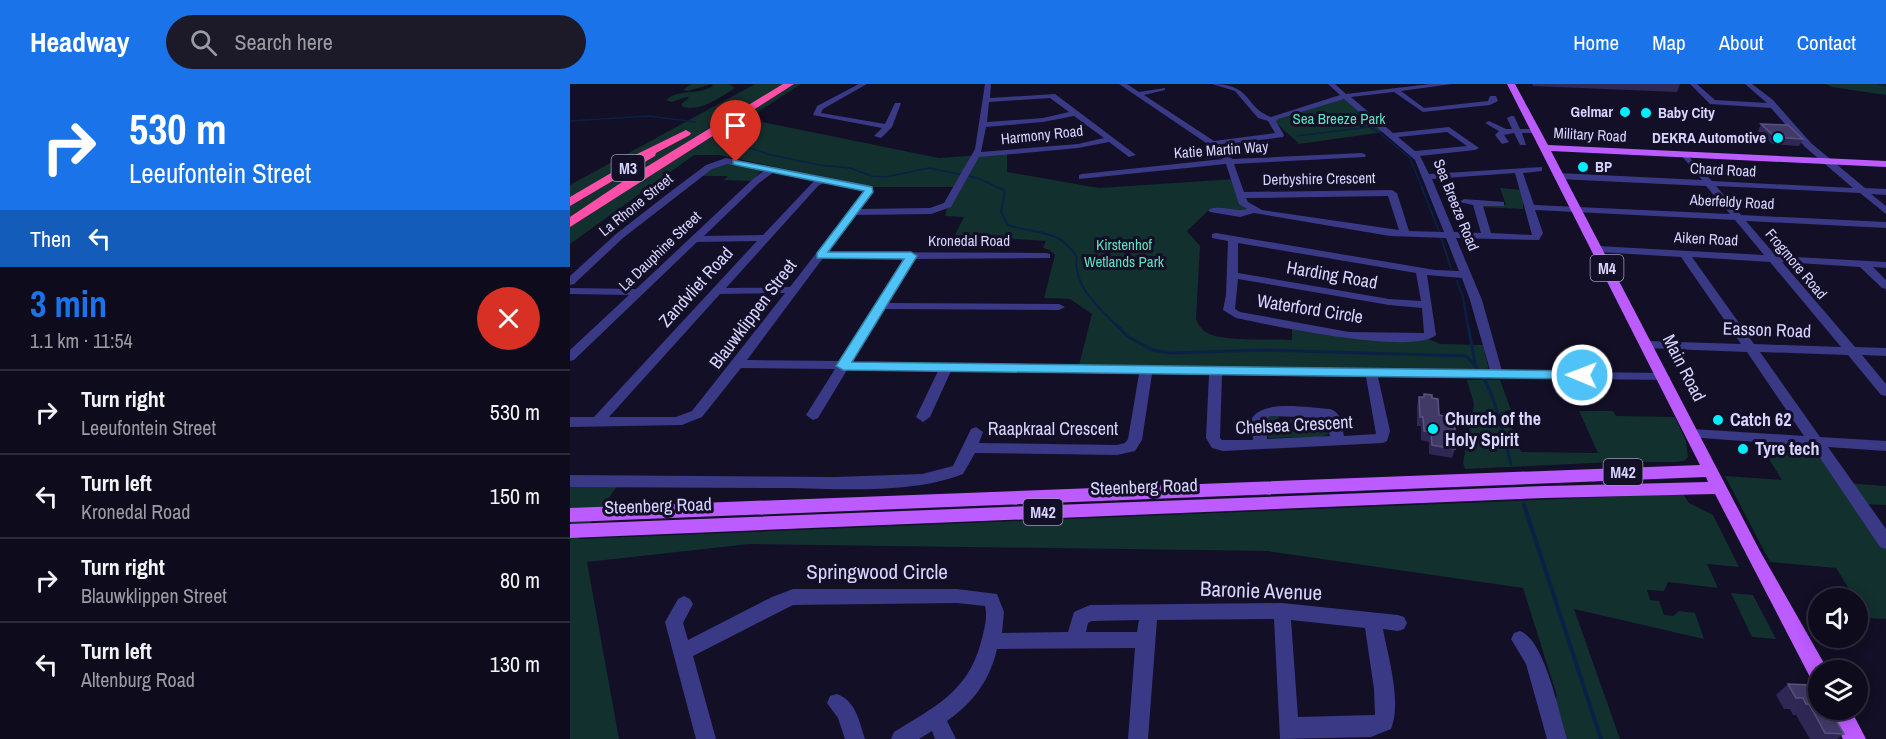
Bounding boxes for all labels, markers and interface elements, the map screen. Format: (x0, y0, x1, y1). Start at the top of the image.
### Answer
search box (166, 15, 586, 69)
text: Headway (30, 23, 130, 61)
icon: search (187, 26, 220, 59)
text: Search here (235, 27, 333, 57)
text: Home (1573, 28, 1619, 57)
text: Map (1652, 28, 1686, 57)
text: About (1719, 28, 1764, 57)
text: Contact (1797, 28, 1856, 57)
pin (710, 100, 761, 162)
text: 530 m (129, 101, 227, 157)
place label: Gelmar (1571, 101, 1613, 122)
place label: Baby City (1658, 102, 1715, 123)
marker: Gelmar (1618, 105, 1632, 119)
marker: Baby City (1639, 106, 1653, 120)
icon: right (30, 108, 108, 186)
park label: Sea Breeze Park (1293, 108, 1386, 129)
icon: arrive (719, 109, 752, 142)
street label: Harmony Road (1000, 120, 1084, 149)
street label: Military Road (1553, 122, 1627, 147)
place label: DEKRA Automotive (1652, 127, 1766, 148)
marker: DEKRA Automotive (1771, 131, 1785, 145)
street label: Katie Martin Way (1173, 136, 1270, 163)
text: Leeufontein Street (129, 155, 311, 191)
road number: M3 (612, 155, 644, 181)
street label: Sea Breeze Road (1429, 156, 1484, 254)
place label: BP (1595, 156, 1612, 177)
street label: Chard Road (1689, 157, 1757, 182)
marker: BP (1576, 160, 1590, 174)
street label: Derbyshire Crescent (1262, 167, 1376, 190)
street label: La Rhone Street (594, 168, 678, 241)
street label: Aberfeldy Road (1688, 189, 1775, 214)
street label: La Dauphine Street (614, 206, 706, 295)
icon: left (83, 222, 116, 255)
text: Then (30, 224, 71, 254)
street label: Frogmore Road (1761, 224, 1832, 303)
street label: Aiken Road (1672, 226, 1739, 251)
street label: Kronedal Road (928, 230, 1010, 251)
park label: Kirstenhof Wetlands Park (1084, 234, 1165, 272)
street label: Zandvliet Road (653, 241, 738, 332)
street label: Blauwklippen Street (703, 254, 802, 374)
street label: Harding Road (1285, 254, 1380, 295)
road number: M4 (1590, 255, 1624, 281)
text: 3 min (30, 280, 107, 328)
button: close (477, 287, 540, 350)
street label: Waterford Circle (1255, 288, 1365, 329)
street label: Easson Road (1722, 315, 1812, 344)
text: 1.1 km · 11:54 (30, 327, 133, 354)
street label: Main Road (1657, 330, 1712, 406)
position arrow (1550, 343, 1614, 407)
text: Turn right (81, 384, 165, 414)
icon: right (30, 396, 63, 429)
text: 530 m (490, 397, 540, 427)
place label: Church of the Holy Spirit (1445, 406, 1541, 452)
place label: Catch 62 (1730, 407, 1792, 432)
street label: Chelsea Crescent (1235, 409, 1353, 440)
marker: Catch 62 (1711, 413, 1725, 427)
text: Leeufontein Street (81, 414, 216, 441)
street label: Raapkraal Crescent (988, 416, 1118, 441)
marker: Church of the Holy Spirit (1426, 422, 1440, 436)
place label: Tyre tech (1755, 436, 1820, 461)
marker: Tyre tech (1736, 442, 1750, 456)
road number: M42 (1604, 459, 1642, 485)
text: Turn left (81, 468, 152, 498)
street label: Steenberg Road (1090, 472, 1198, 501)
icon: left (30, 480, 63, 513)
text: 150 m (490, 481, 540, 511)
street label: Steenberg Road (604, 491, 712, 520)
text: Kronedal Road (81, 498, 190, 525)
road number: M42 (1024, 499, 1062, 525)
text: Turn right (81, 552, 165, 582)
street label: Springwood Circle (806, 557, 948, 586)
icon: right (30, 564, 63, 597)
text: 80 m (500, 565, 540, 595)
street label: Baronie Avenue (1199, 574, 1323, 607)
text: Blauwklippen Street (81, 582, 227, 609)
map controls (1808, 588, 1868, 720)
button: sound (1808, 588, 1868, 648)
text: Turn left (81, 636, 152, 666)
icon: left (30, 648, 63, 681)
text: 130 m (490, 649, 540, 679)
button: layers (1808, 660, 1868, 720)
text: Altenburg Road (81, 666, 195, 693)

